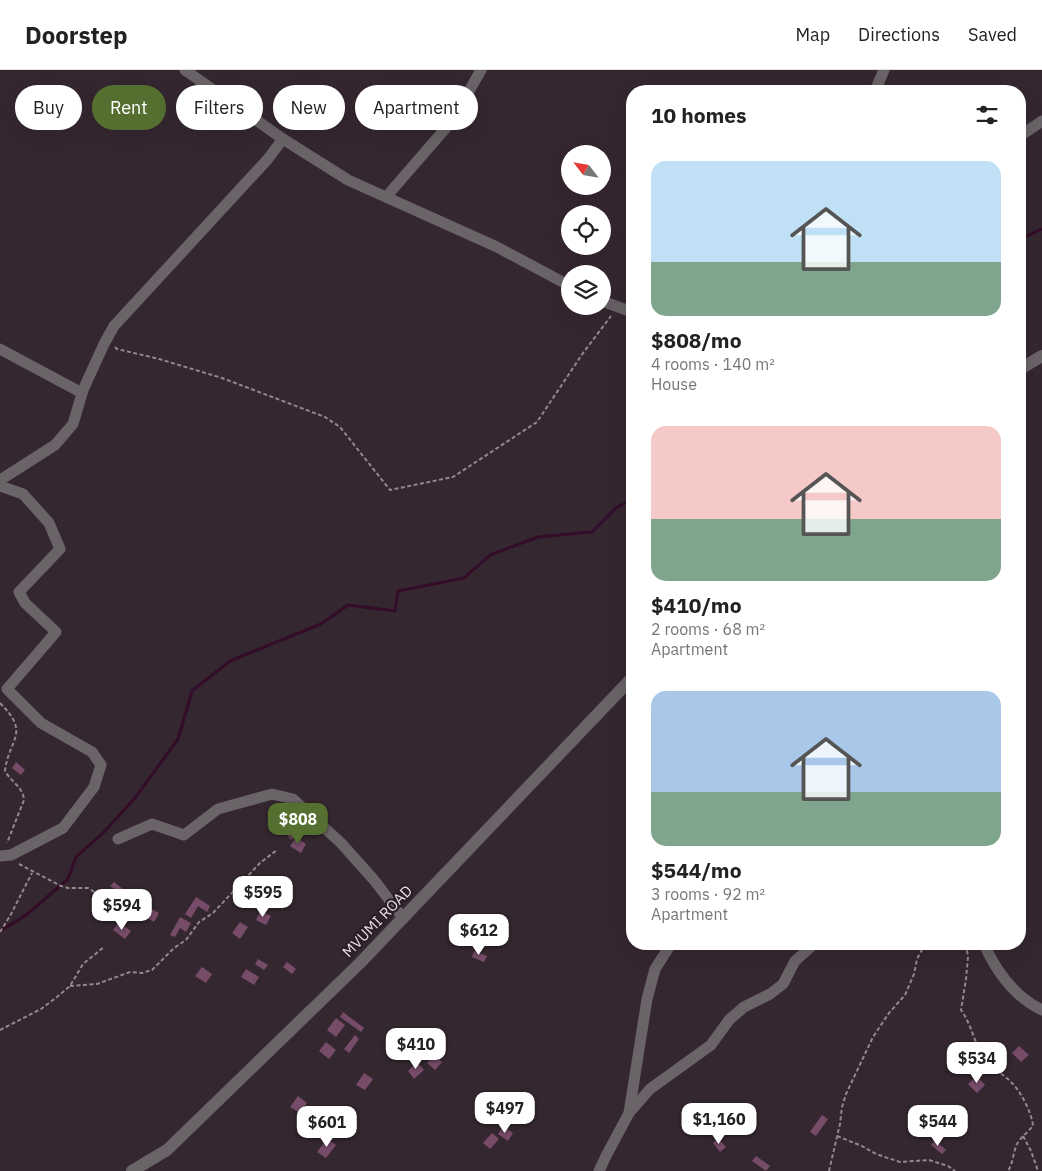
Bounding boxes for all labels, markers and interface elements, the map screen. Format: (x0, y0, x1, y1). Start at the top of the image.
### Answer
text: Doorstep (25, 19, 128, 51)
text: Map (795, 23, 830, 46)
text: Directions (858, 23, 940, 46)
text: Saved (968, 23, 1017, 46)
chip: Buy (15, 85, 82, 130)
chip: Rent (92, 85, 166, 130)
chip: Filters (176, 85, 263, 130)
chip: New (273, 85, 345, 130)
chip: Apartment (355, 85, 478, 130)
text: 10 homes (651, 101, 747, 129)
icon: filters (973, 101, 1001, 129)
north arrow (561, 145, 611, 195)
map controls (561, 145, 611, 315)
icon: home (781, 194, 871, 284)
button: locate (561, 205, 611, 255)
button: layers (561, 265, 611, 315)
text: $808/mo (651, 326, 742, 354)
text: 4 rooms · 140 m² (651, 354, 775, 374)
text: House (651, 374, 697, 394)
icon: home (781, 459, 871, 549)
text: $410/mo (651, 591, 742, 619)
text: 2 rooms · 68 m² (651, 619, 765, 639)
text: Apartment (651, 639, 728, 659)
icon: home (781, 724, 871, 814)
pin: $808 (268, 802, 328, 845)
text: $808 (279, 809, 317, 829)
text: $544/mo (651, 856, 742, 884)
pin: $595 (233, 876, 293, 918)
street label: MVUMI ROAD (338, 881, 416, 961)
text: $595 (244, 882, 282, 902)
text: 3 rooms · 92 m² (651, 884, 765, 904)
pin: $594 (92, 888, 152, 931)
text: $594 (103, 895, 141, 915)
text: Apartment (651, 904, 728, 924)
pin: $612 (449, 914, 509, 956)
text: $612 (460, 920, 498, 940)
pin: $410 (386, 1028, 446, 1070)
text: $410 (397, 1034, 435, 1054)
pin: $534 (947, 1042, 1007, 1084)
text: $534 (958, 1048, 996, 1068)
pin: $497 (475, 1092, 535, 1134)
text: $497 (486, 1098, 524, 1118)
pin: $1,160 (678, 1102, 760, 1145)
pin: $544 (908, 1104, 968, 1147)
pin: $601 (297, 1106, 357, 1148)
text: $1,160 (693, 1109, 745, 1129)
text: $544 (919, 1111, 957, 1131)
text: $601 (308, 1112, 346, 1132)

